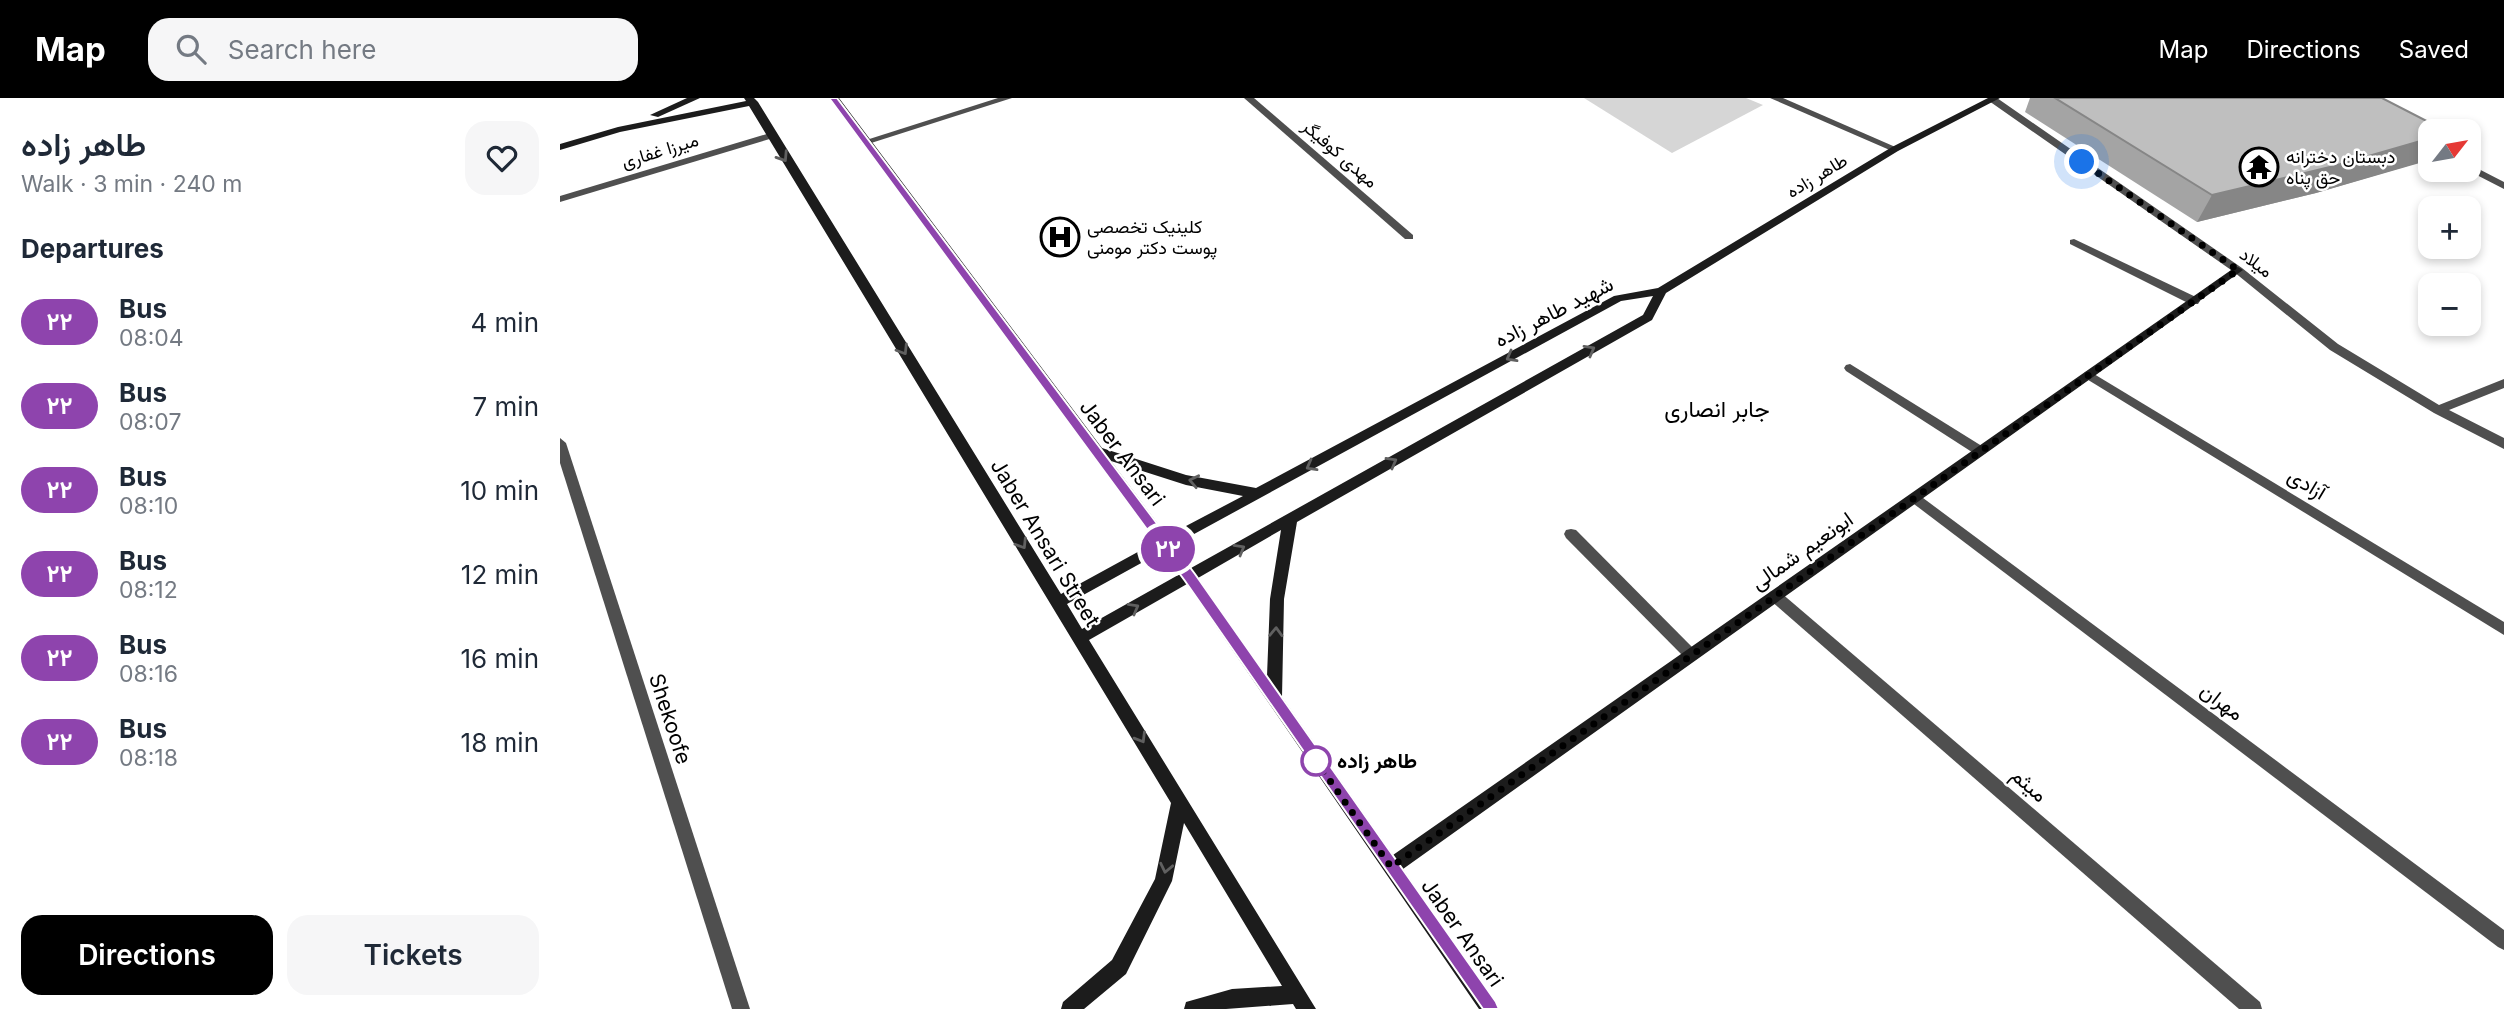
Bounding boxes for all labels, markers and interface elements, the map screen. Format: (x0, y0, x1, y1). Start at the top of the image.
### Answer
search box (148, 18, 638, 81)
text: Map (35, 29, 106, 69)
icon: search (172, 30, 210, 68)
text: Search here (228, 34, 376, 65)
text: Map (2159, 35, 2208, 64)
text: Directions (2246, 35, 2361, 64)
text: Saved (2399, 35, 2469, 64)
street label: مهدی کوفیگر (1297, 115, 1382, 193)
north arrow (2418, 119, 2482, 182)
map controls (2418, 119, 2481, 336)
button: heart (465, 121, 539, 195)
text: طاهر زاده (21, 124, 146, 164)
street label: میرزا غفاری (619, 129, 701, 173)
your location (2064, 144, 2099, 179)
temple icon: دبستان دخترانه حق پناه (2238, 146, 2280, 188)
place label: دبستان دخترانه حق پناه (2286, 146, 2395, 190)
one-way arrow (775, 149, 788, 162)
street label: طاهر زاده (1783, 149, 1851, 203)
text: Walk · 3 min · 240 m (21, 170, 242, 198)
button: + (2418, 196, 2481, 259)
hospital icon: کلینیک تخصصی پوست دکتر مومنی (1039, 216, 1081, 258)
place label: کلینیک تخصصی پوست دکتر مومنی (1087, 216, 1217, 260)
text: Departures (21, 233, 164, 264)
street label: میلاد (2236, 244, 2277, 282)
street label: شهید طاهر زاده (1490, 271, 1618, 353)
button: − (2418, 273, 2481, 336)
text: Bus (119, 293, 167, 324)
text: ۲۲ (46, 307, 73, 336)
text: 4 min (470, 307, 539, 338)
text: 08:04 (119, 324, 184, 352)
one-way arrow (894, 343, 907, 356)
one-way arrow (1583, 345, 1595, 358)
one-way arrow (1506, 349, 1518, 362)
text: Bus (119, 377, 167, 408)
text: ۲۲ (46, 391, 73, 420)
text: 7 min (473, 391, 539, 422)
street label: Jaber Ansari (1075, 395, 1170, 510)
district label: جابر انصاری (1664, 395, 1770, 424)
text: 08:07 (119, 408, 181, 436)
street label: Jaber Ansari Street (986, 454, 1105, 631)
one-way arrow (1385, 457, 1397, 470)
one-way arrow (1306, 458, 1319, 471)
text: Bus (119, 461, 167, 492)
street label: آزادی (2283, 462, 2333, 507)
one-way arrow (1188, 474, 1200, 489)
text: ۲۲ (46, 475, 73, 504)
text: 10 min (460, 475, 539, 506)
text: 08:10 (119, 492, 178, 520)
street label: ابونعیم شمالی (1746, 506, 1859, 597)
line badge: ۲۲ (1136, 526, 1200, 572)
text: ۲۲ (1155, 534, 1181, 563)
one-way arrow (1013, 536, 1026, 549)
one-way arrow (1233, 544, 1245, 557)
text: Bus (119, 545, 167, 576)
text: ۲۲ (46, 559, 73, 588)
text: 12 min (461, 559, 539, 590)
text: 08:12 (119, 576, 178, 604)
one-way arrow (1127, 603, 1140, 616)
one-way arrow (1269, 626, 1284, 637)
text: Bus (119, 629, 167, 660)
text: ۲۲ (46, 643, 73, 672)
text: 16 min (461, 643, 539, 674)
text: 08:16 (119, 660, 178, 688)
street label: Shekoofe (644, 670, 697, 767)
street label: مهران (2195, 677, 2249, 727)
text: Bus (119, 713, 167, 744)
text: ۲۲ (46, 727, 73, 756)
text: 18 min (461, 727, 539, 758)
one-way arrow (1133, 730, 1146, 743)
text: 08:18 (119, 744, 178, 772)
marker: طاهر زاده (1301, 746, 1331, 776)
place label: طاهر زاده (1337, 748, 1417, 774)
street label: میثم (2005, 762, 2052, 809)
one-way arrow (1159, 862, 1174, 874)
street label: Jaber Ansari (1416, 874, 1509, 991)
button: Directions (21, 915, 273, 995)
button: Tickets (287, 915, 539, 995)

